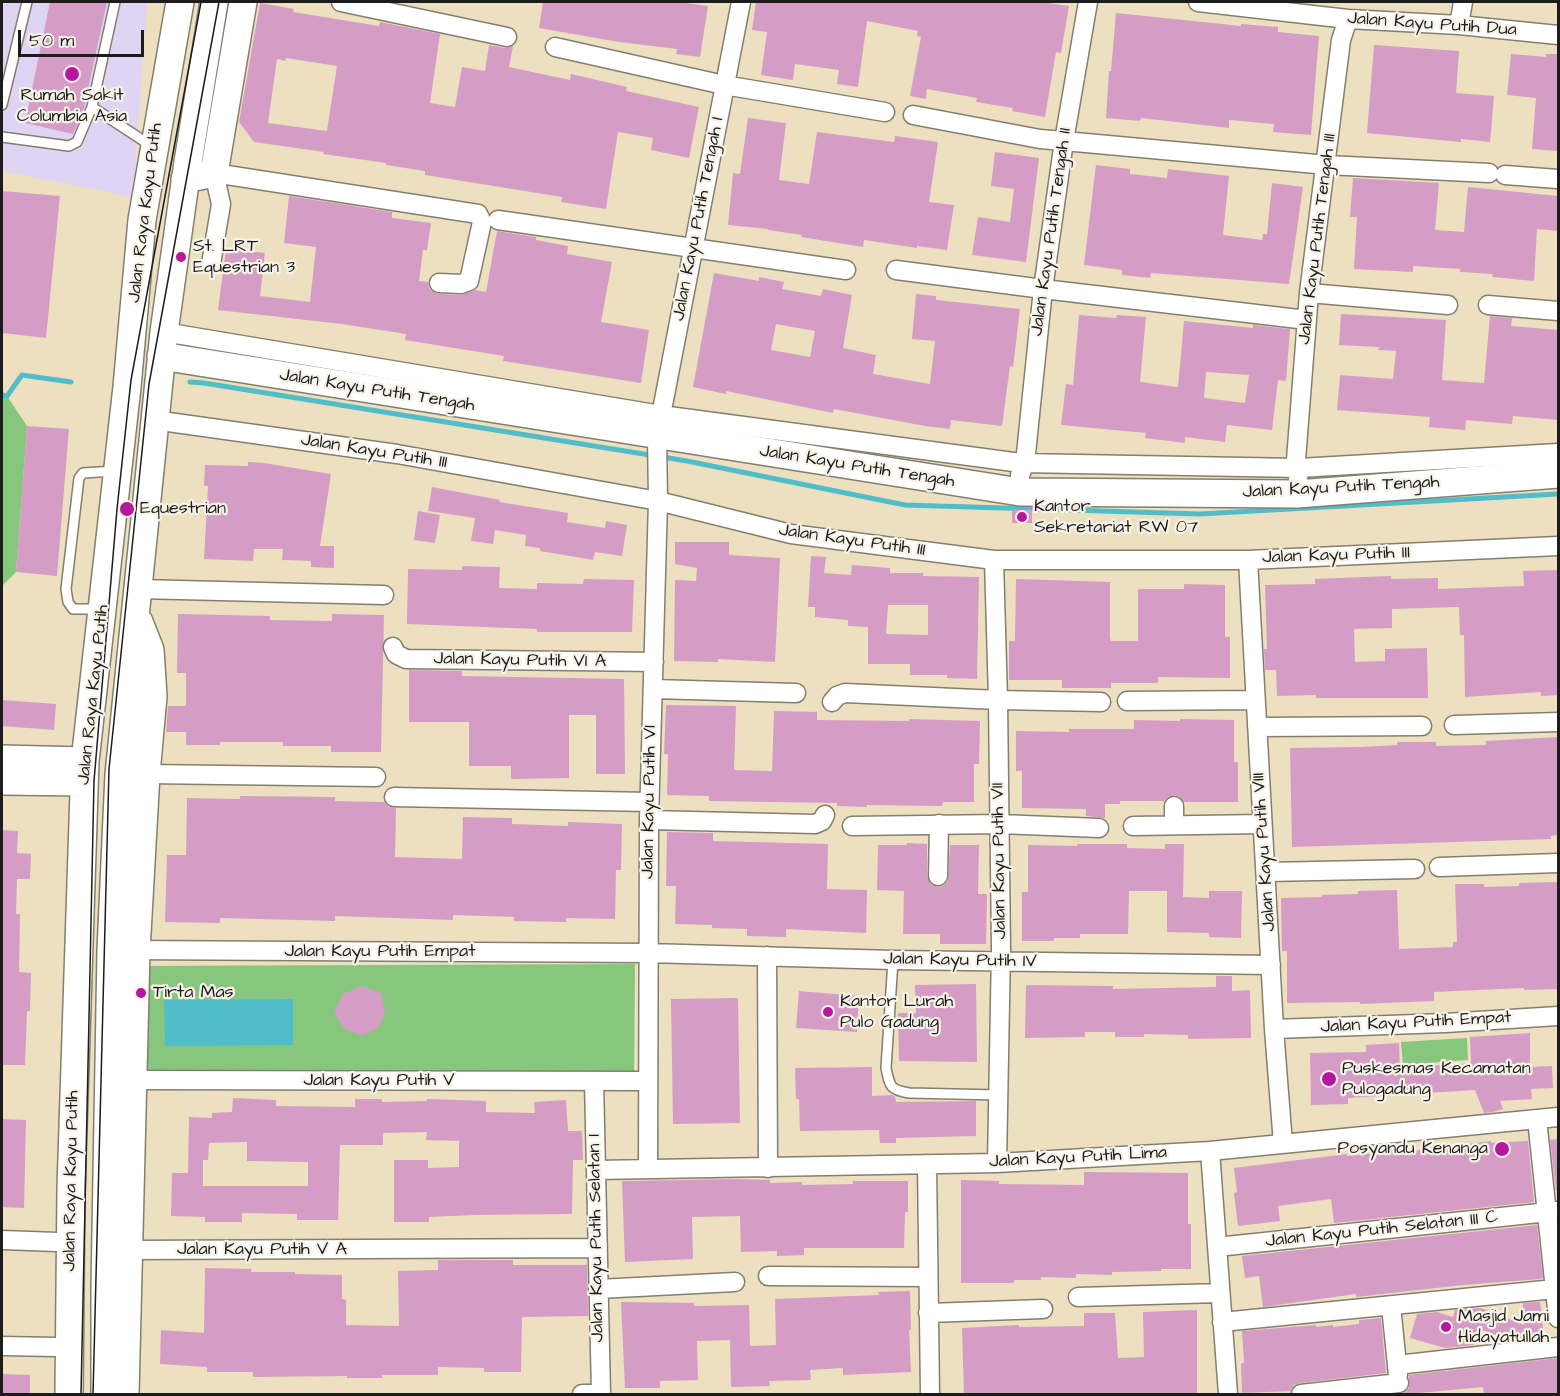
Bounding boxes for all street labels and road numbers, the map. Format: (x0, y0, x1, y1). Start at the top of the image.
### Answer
street label: Jalan Kayu Putih Dua (1347, 8, 1517, 42)
street label: Jalan Kayu Putih Tengah I (669, 115, 729, 323)
street label: Jalan Raya Kayu Putih (124, 122, 168, 304)
street label: Jalan Kayu Putih Tengah II (1027, 127, 1077, 337)
street label: Jalan Kayu Putih Tengah III (1294, 132, 1342, 346)
street label: Jalan Kayu Putih Tengah (278, 365, 476, 417)
street label: Jalan Kayu Putih III (299, 430, 449, 474)
street label: Jalan Kayu Putih Tengah (758, 441, 956, 493)
street label: Jalan Kayu Putih Tengah (1242, 472, 1440, 504)
street label: Jalan Kayu Putih III (777, 520, 927, 562)
street label: Jalan Kayu Putih III (1262, 543, 1410, 569)
street label: Jalan Raya Kayu Putih (74, 604, 114, 786)
street label: Jalan Kayu Putih VI A (433, 649, 607, 673)
street label: Jalan Kayu Putih VI (638, 725, 662, 879)
street label: Jalan Kayu Putih VIII (1249, 772, 1281, 932)
street label: Jalan Kayu Putih VII (988, 783, 1012, 939)
street label: Jalan Kayu Putih Empat (284, 941, 476, 963)
street label: Jalan Kayu Putih IV (883, 949, 1037, 973)
street label: Jalan Kayu Putih Empat (1320, 1007, 1512, 1039)
street label: Jalan Kayu Putih V (303, 1070, 455, 1092)
street label: Jalan Raya Kayu Putih (60, 1090, 84, 1272)
street label: Jalan Kayu Putih Selatan I (584, 1134, 610, 1342)
street label: Jalan Kayu Putih Lima (988, 1143, 1168, 1173)
street label: Jalan Kayu Putih Selatan III C (1265, 1207, 1499, 1253)
street label: Jalan Kayu Putih V A (177, 1239, 347, 1261)

